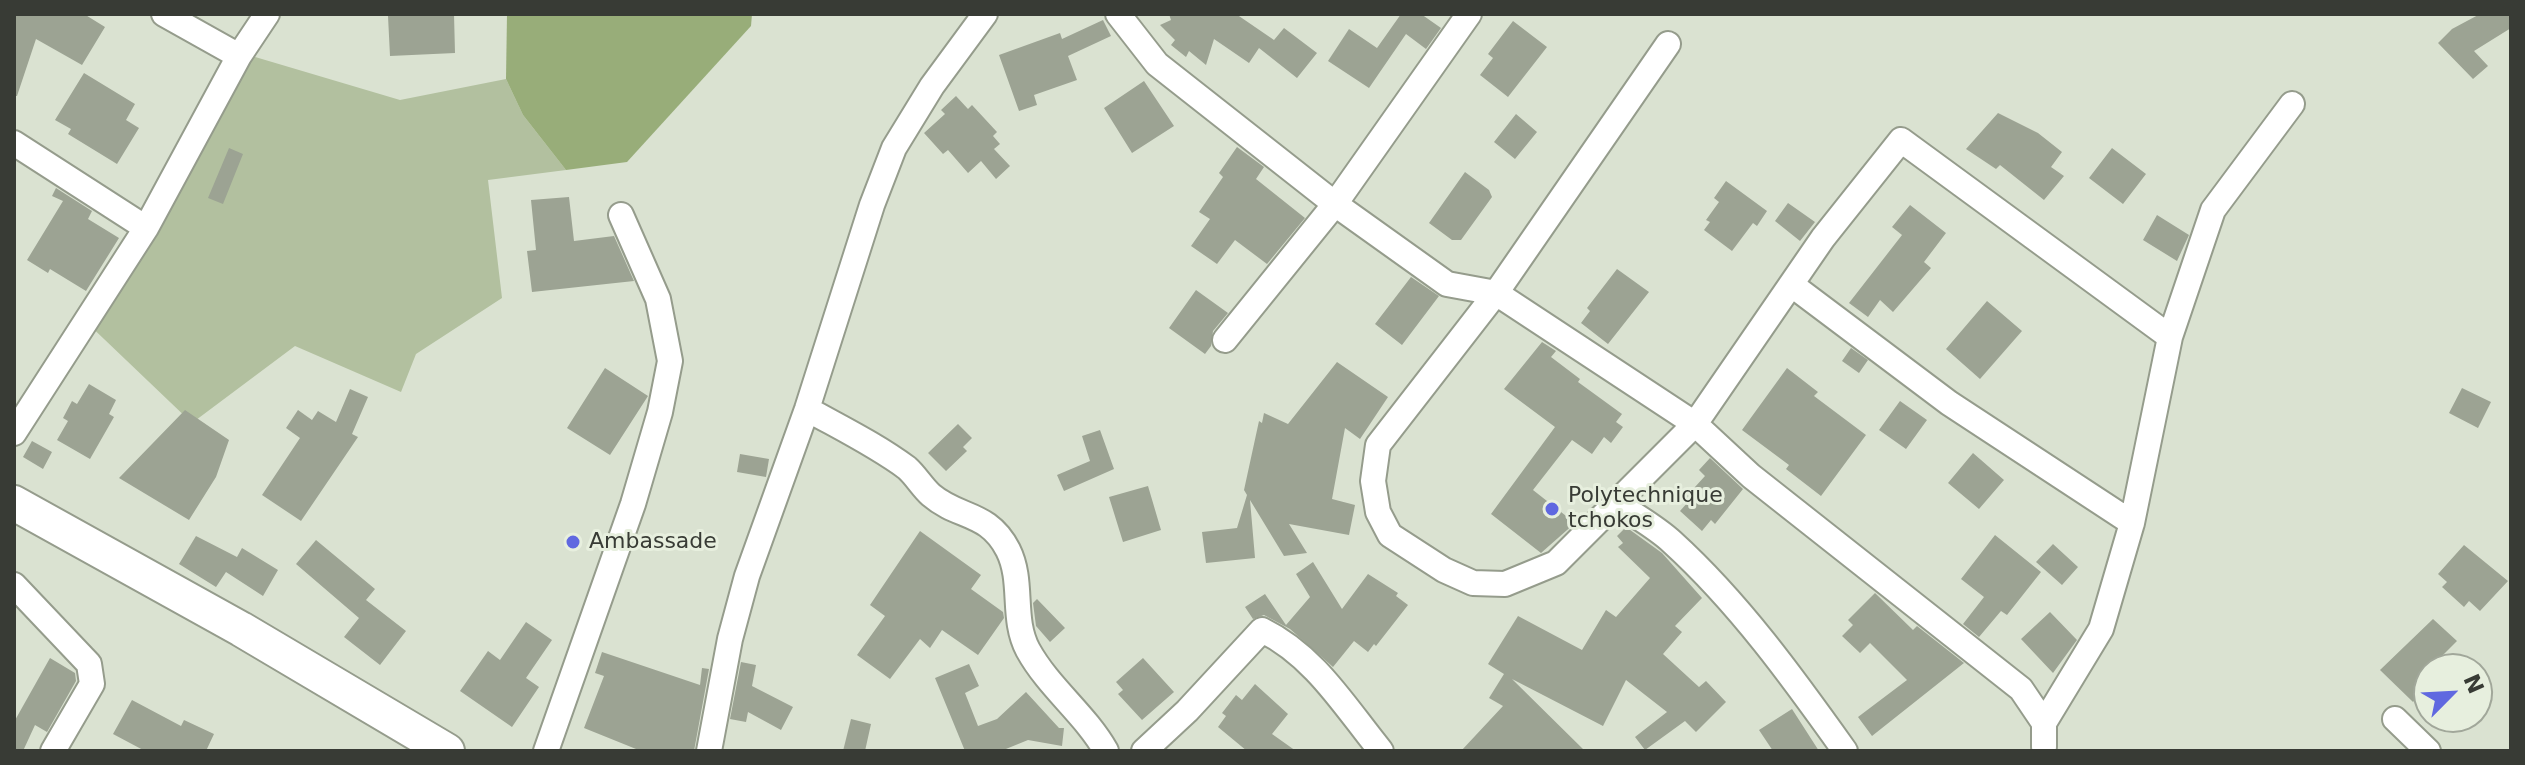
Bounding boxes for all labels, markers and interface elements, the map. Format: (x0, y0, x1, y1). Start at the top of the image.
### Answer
place label: Polytechnique tchokos (1568, 483, 1723, 534)
marker: Polytechnique tchokos (1543, 500, 1561, 518)
place label: Ambassade (589, 529, 717, 555)
marker: Ambassade (564, 533, 582, 551)
north arrow (2413, 653, 2493, 733)
text: N (2458, 670, 2489, 697)

